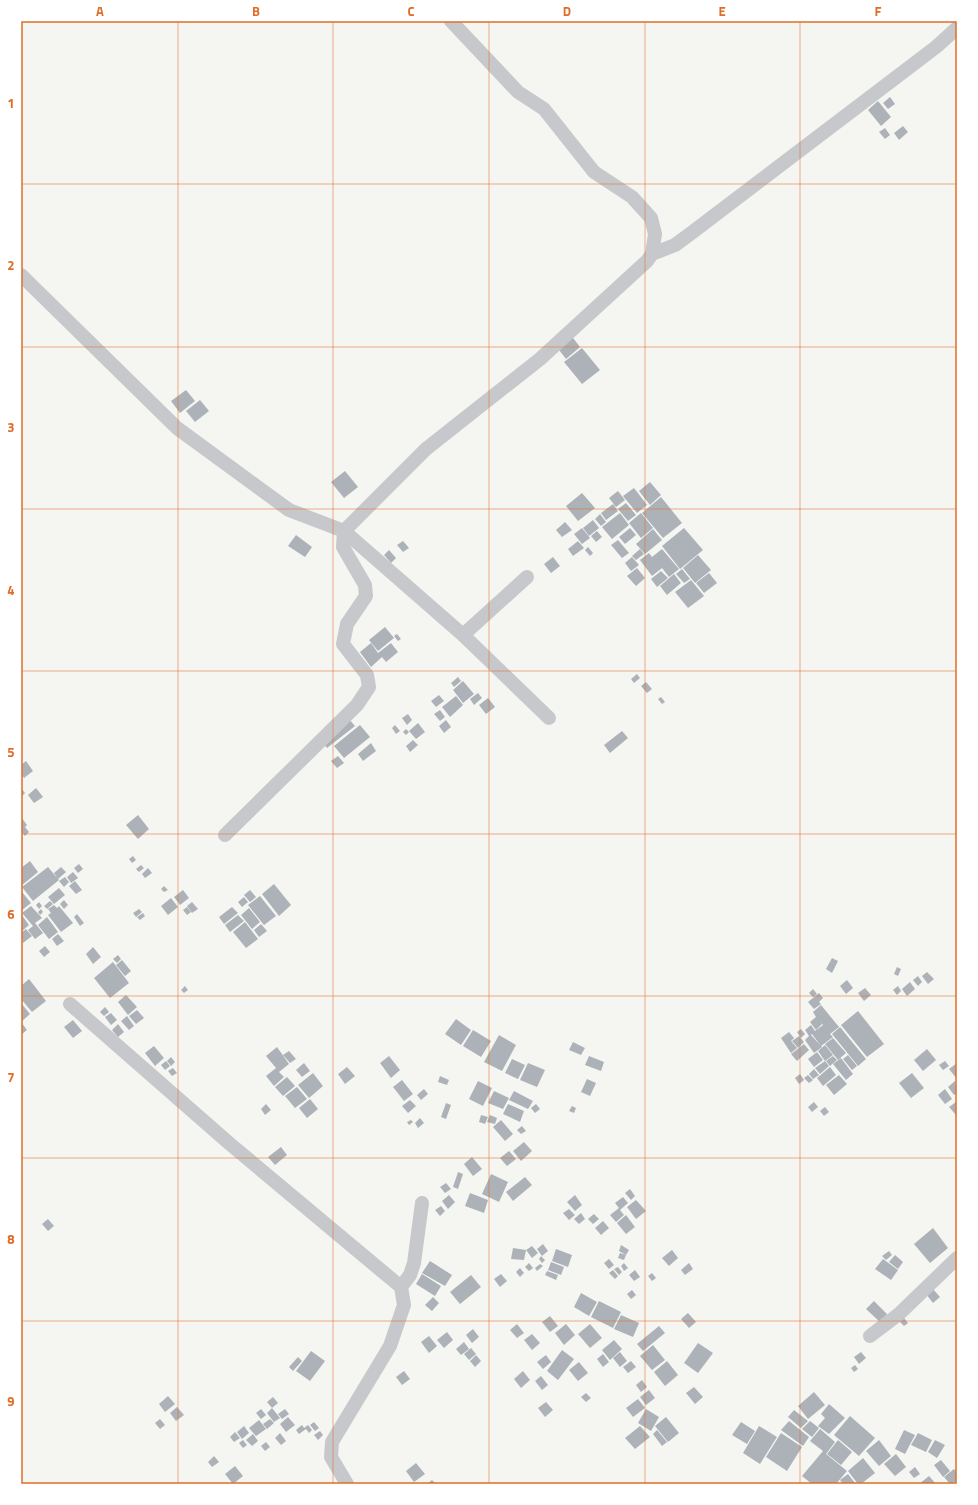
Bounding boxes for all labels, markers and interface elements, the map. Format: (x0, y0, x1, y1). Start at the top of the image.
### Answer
text: A (96, 1, 104, 21)
text: B (252, 1, 260, 21)
text: C (407, 1, 415, 21)
text: D (563, 1, 571, 21)
text: E (718, 1, 726, 21)
text: F (875, 1, 882, 21)
text: 1 (7, 93, 15, 113)
text: 2 (7, 255, 15, 275)
text: 3 (7, 417, 15, 437)
text: 4 (7, 580, 15, 600)
text: 5 (7, 742, 15, 762)
text: 6 (7, 904, 15, 924)
text: 7 (7, 1067, 15, 1087)
text: 8 (7, 1229, 15, 1249)
text: 9 (7, 1391, 15, 1411)

